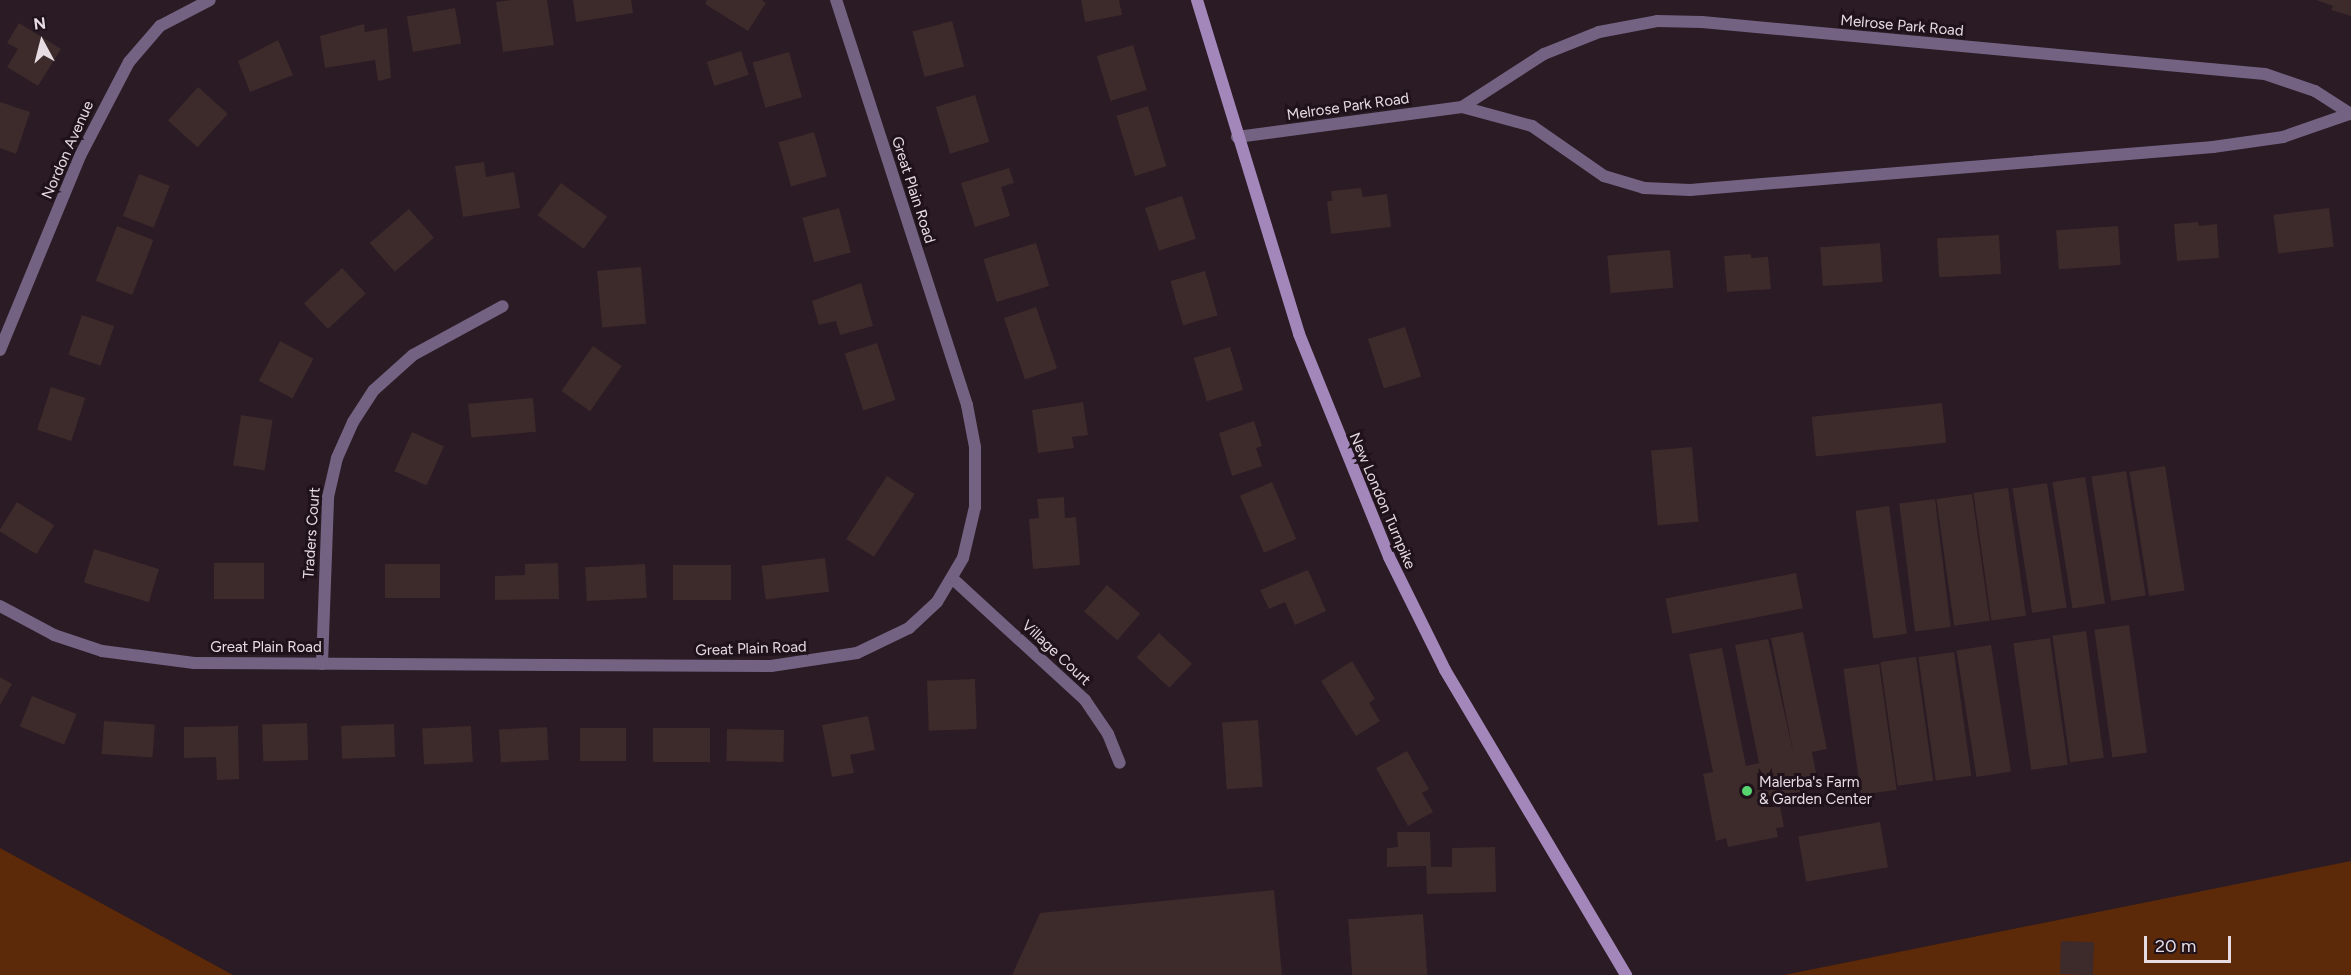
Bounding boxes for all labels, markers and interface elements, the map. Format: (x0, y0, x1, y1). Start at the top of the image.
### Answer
north arrow (12, 12, 72, 72)
street label: Melrose Park Road (1840, 12, 1964, 40)
text: N (32, 13, 47, 34)
street label: Melrose Park Road (1286, 89, 1410, 125)
street label: Nordon Avenue (38, 98, 98, 202)
street label: Great Plain Road (887, 134, 939, 246)
street label: New London Turnpike (1345, 430, 1419, 572)
street label: Traders Court (300, 487, 324, 579)
street label: Village Court (1018, 617, 1094, 689)
street label: Great Plain Road (695, 638, 807, 660)
street label: Great Plain Road (210, 639, 322, 657)
place label: Malerba's Farm & Garden Center (1759, 773, 1872, 808)
marker: Malerba's Farm & Garden Center (1740, 784, 1754, 798)
scale bar (2147, 924, 2234, 962)
text: 20 m (2155, 935, 2196, 957)

